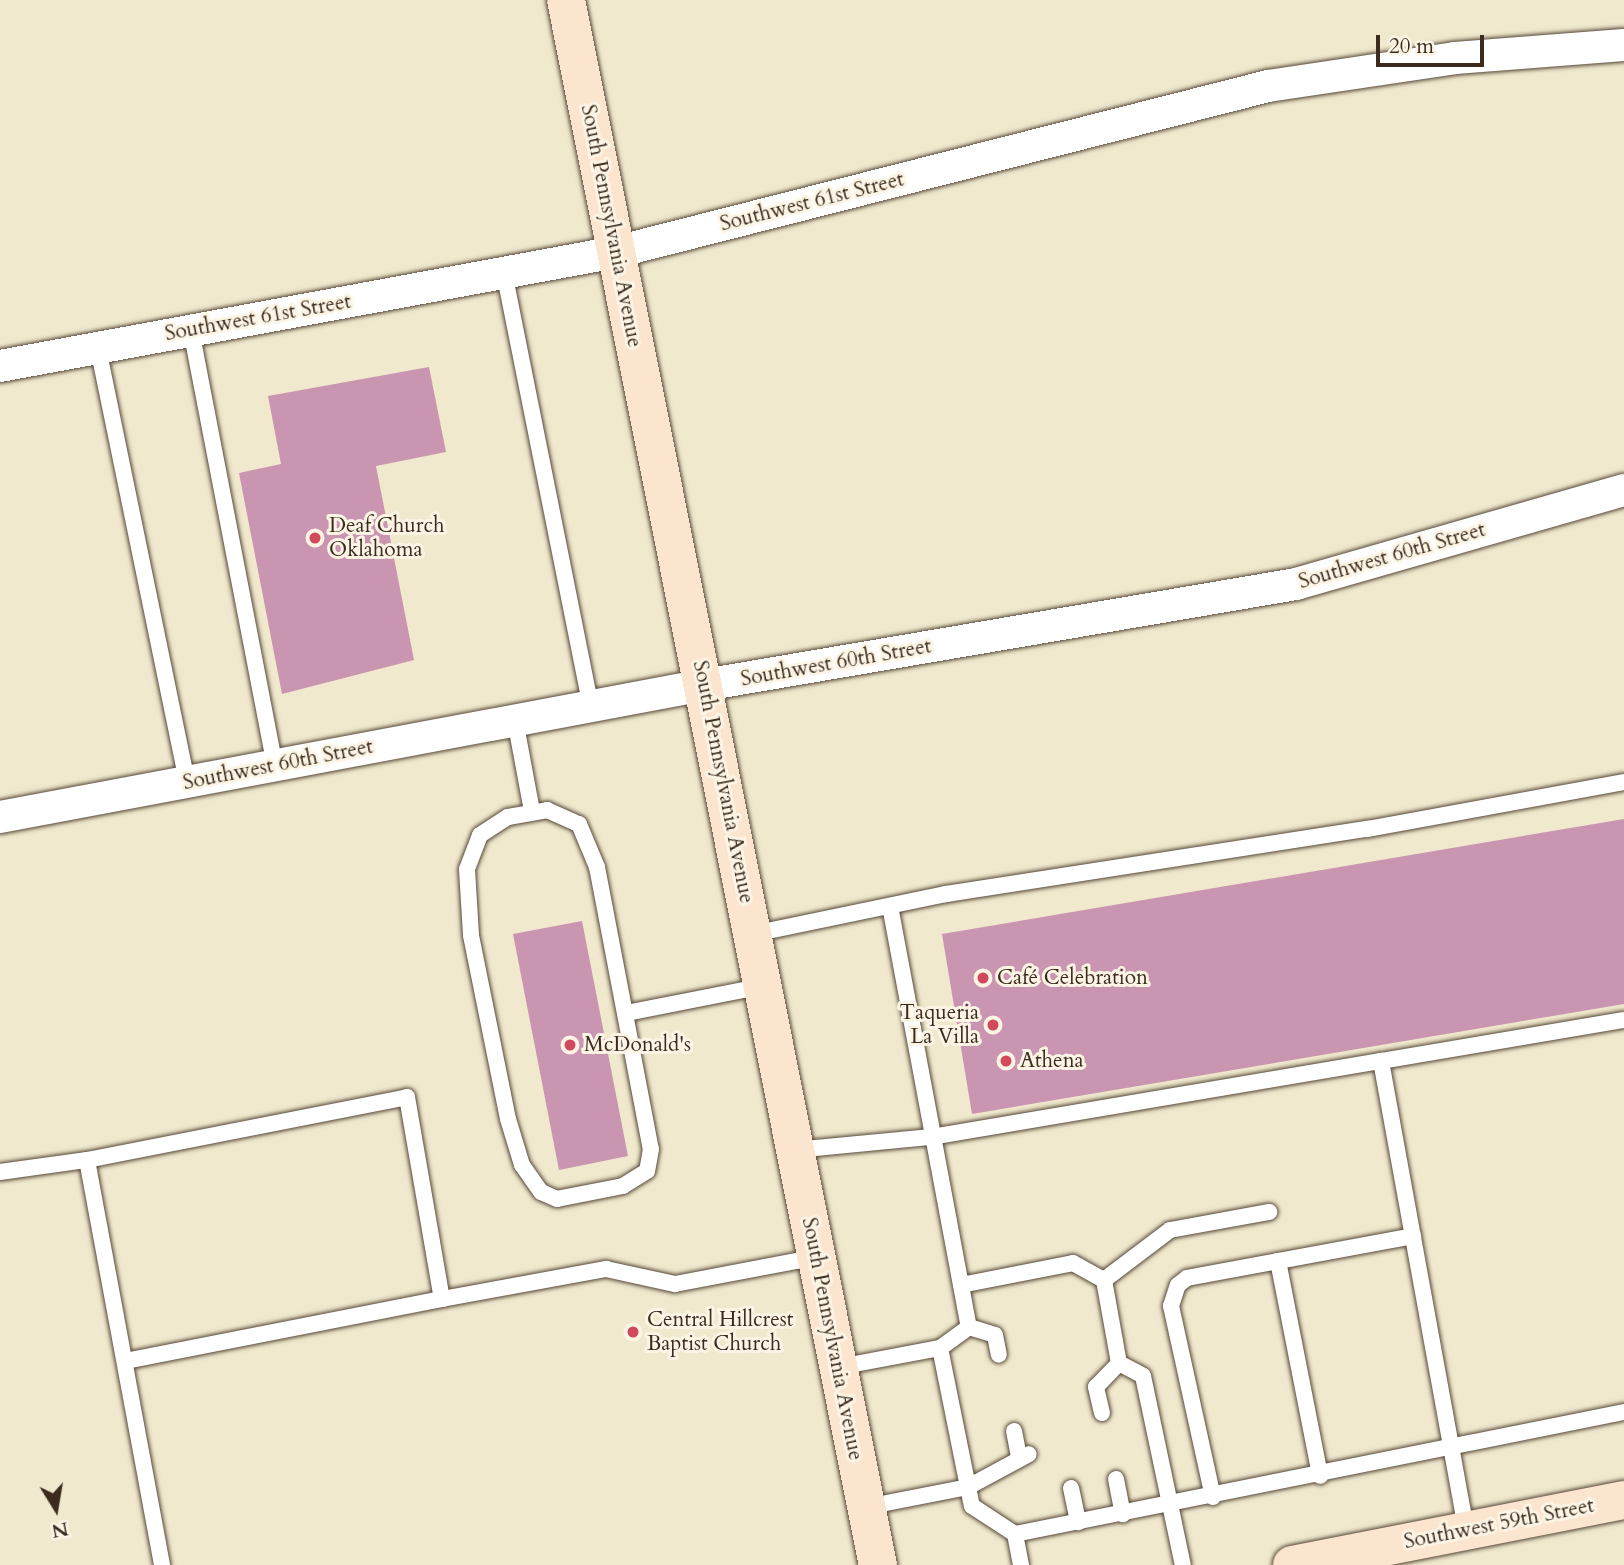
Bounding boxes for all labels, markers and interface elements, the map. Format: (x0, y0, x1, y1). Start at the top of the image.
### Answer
scale bar (1379, 21, 1488, 65)
text: 20 m (1389, 32, 1434, 61)
street label: South Pennsylvania Avenue (575, 102, 647, 350)
street label: Southwest 61st Street (717, 167, 907, 237)
street label: Southwest 61st Street (163, 289, 353, 347)
place label: Deaf Church Oklahoma (329, 513, 445, 563)
street label: Southwest 60th Street (1296, 517, 1488, 595)
marker: Deaf Church Oklahoma (307, 530, 323, 546)
street label: Southwest 60th Street (739, 634, 933, 692)
street label: South Pennsylvania Avenue (687, 658, 759, 906)
street label: Southwest 60th Street (181, 734, 375, 796)
place label: Café Celebration (997, 965, 1148, 991)
marker: Café Celebration (975, 970, 991, 986)
place label: Taqueria La Villa (900, 1000, 979, 1050)
marker: Taqueria La Villa (985, 1017, 1001, 1033)
place label: McDonald's (584, 1032, 691, 1058)
marker: McDonald's (562, 1037, 578, 1053)
place label: Athena (1020, 1048, 1084, 1074)
marker: Athena (998, 1053, 1014, 1069)
street label: South Pennsylvania Avenue (796, 1215, 868, 1463)
place label: Central Hillcrest Baptist Church (647, 1307, 793, 1357)
marker: Central Hillcrest Baptist Church (625, 1324, 641, 1340)
north arrow (21, 1474, 91, 1544)
street label: Southwest 59th Street (1402, 1493, 1596, 1555)
text: N (49, 1515, 71, 1544)

